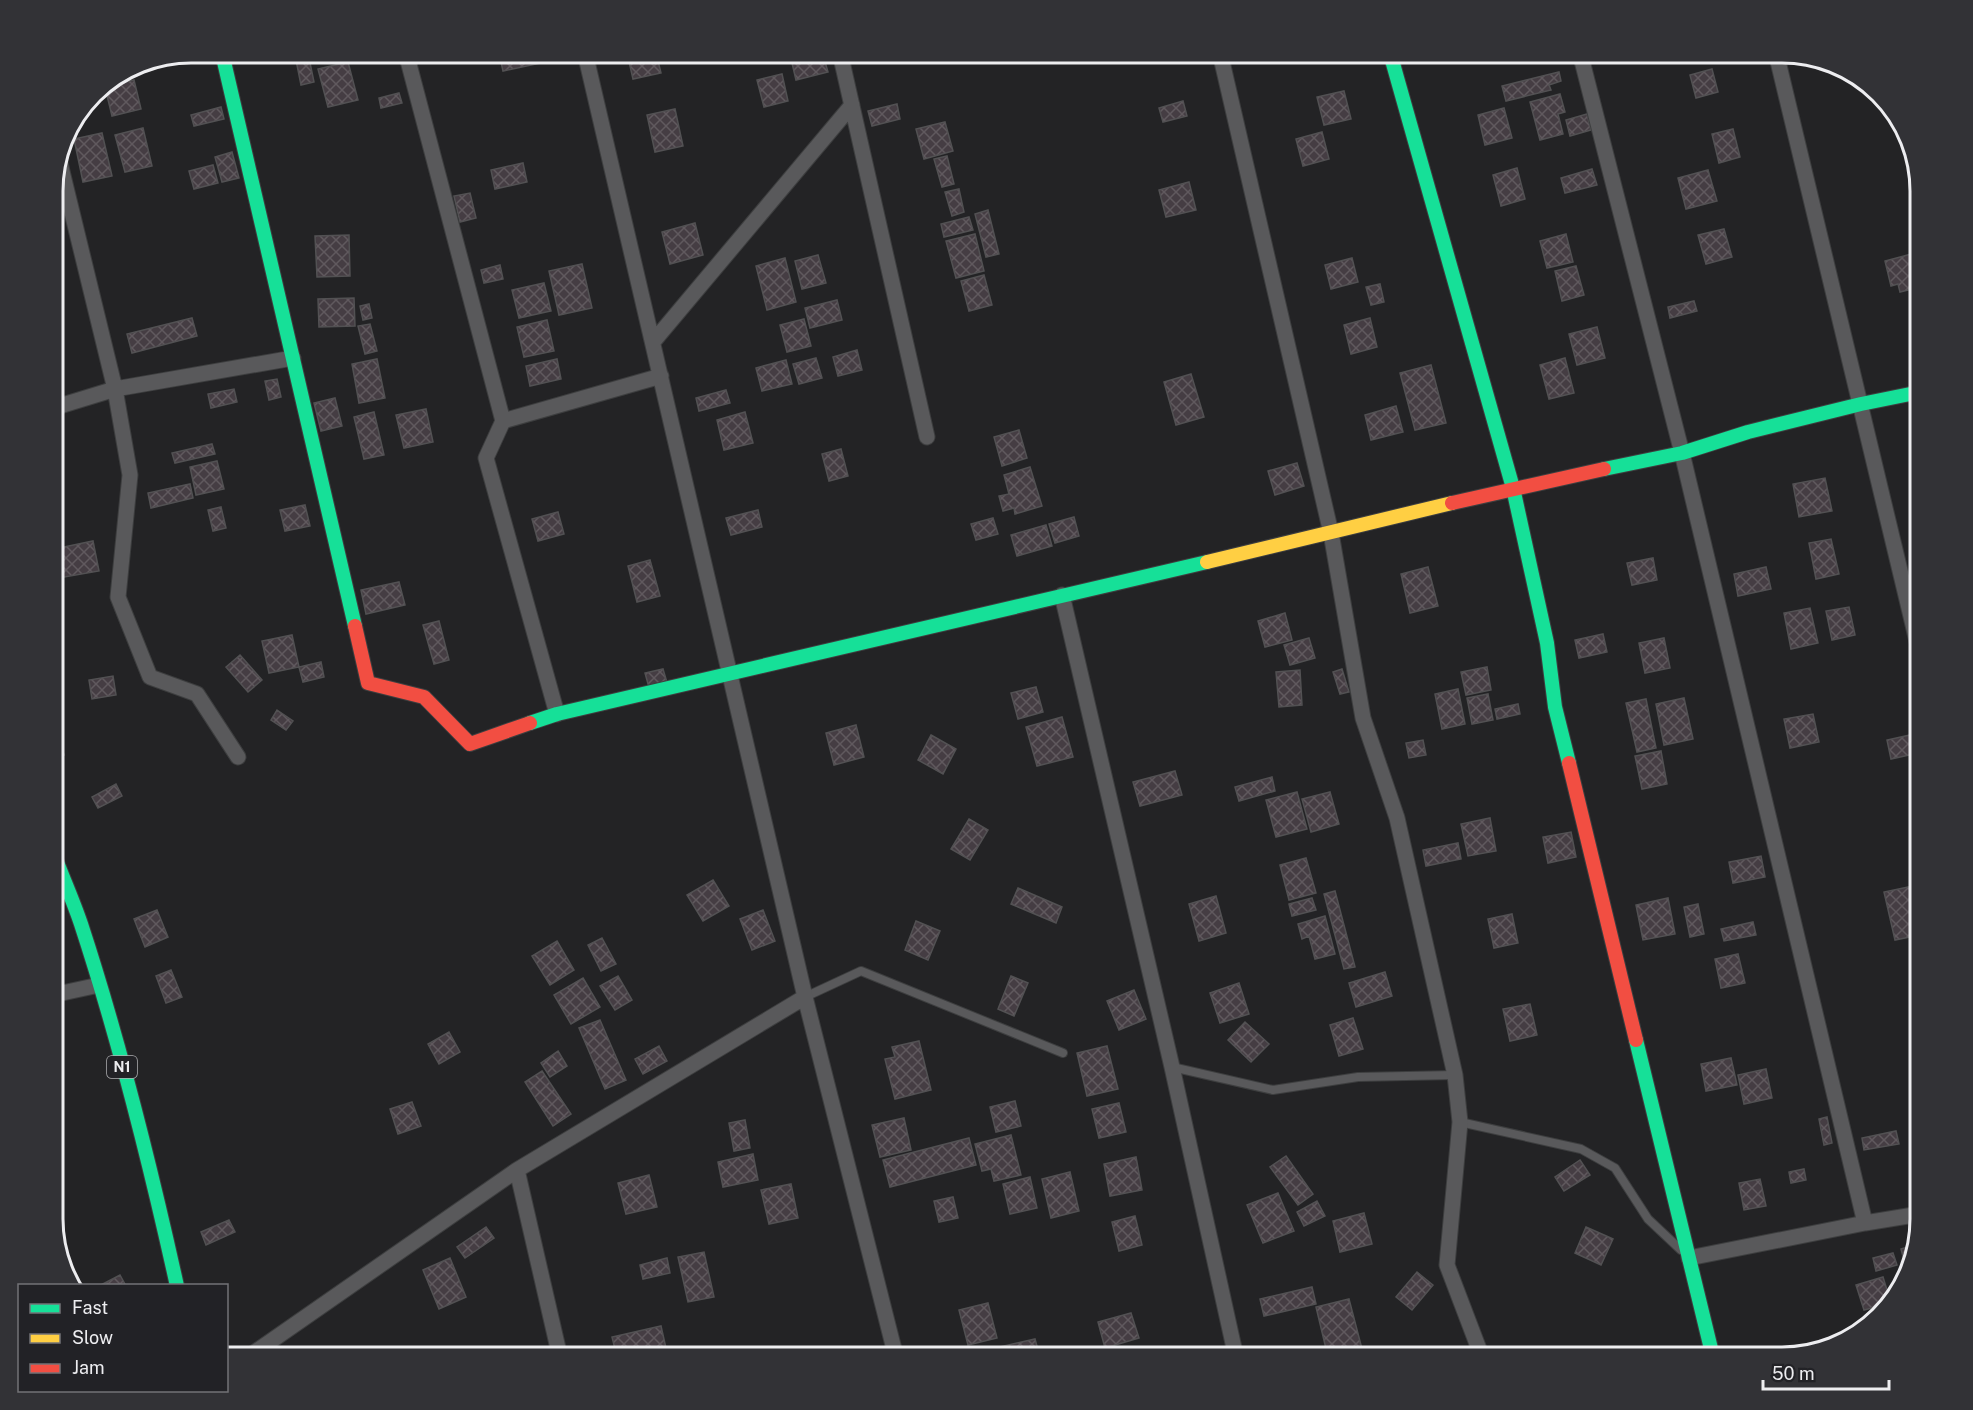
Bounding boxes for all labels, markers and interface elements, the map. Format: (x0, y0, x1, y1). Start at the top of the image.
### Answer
road number: N1 (107, 1056, 137, 1078)
legend (18, 1284, 228, 1392)
text: Fast (72, 1297, 108, 1318)
text: Slow (72, 1327, 113, 1348)
scale bar (1763, 1353, 1889, 1391)
text: Jam (72, 1357, 105, 1378)
text: 50 m (1772, 1363, 1815, 1384)

